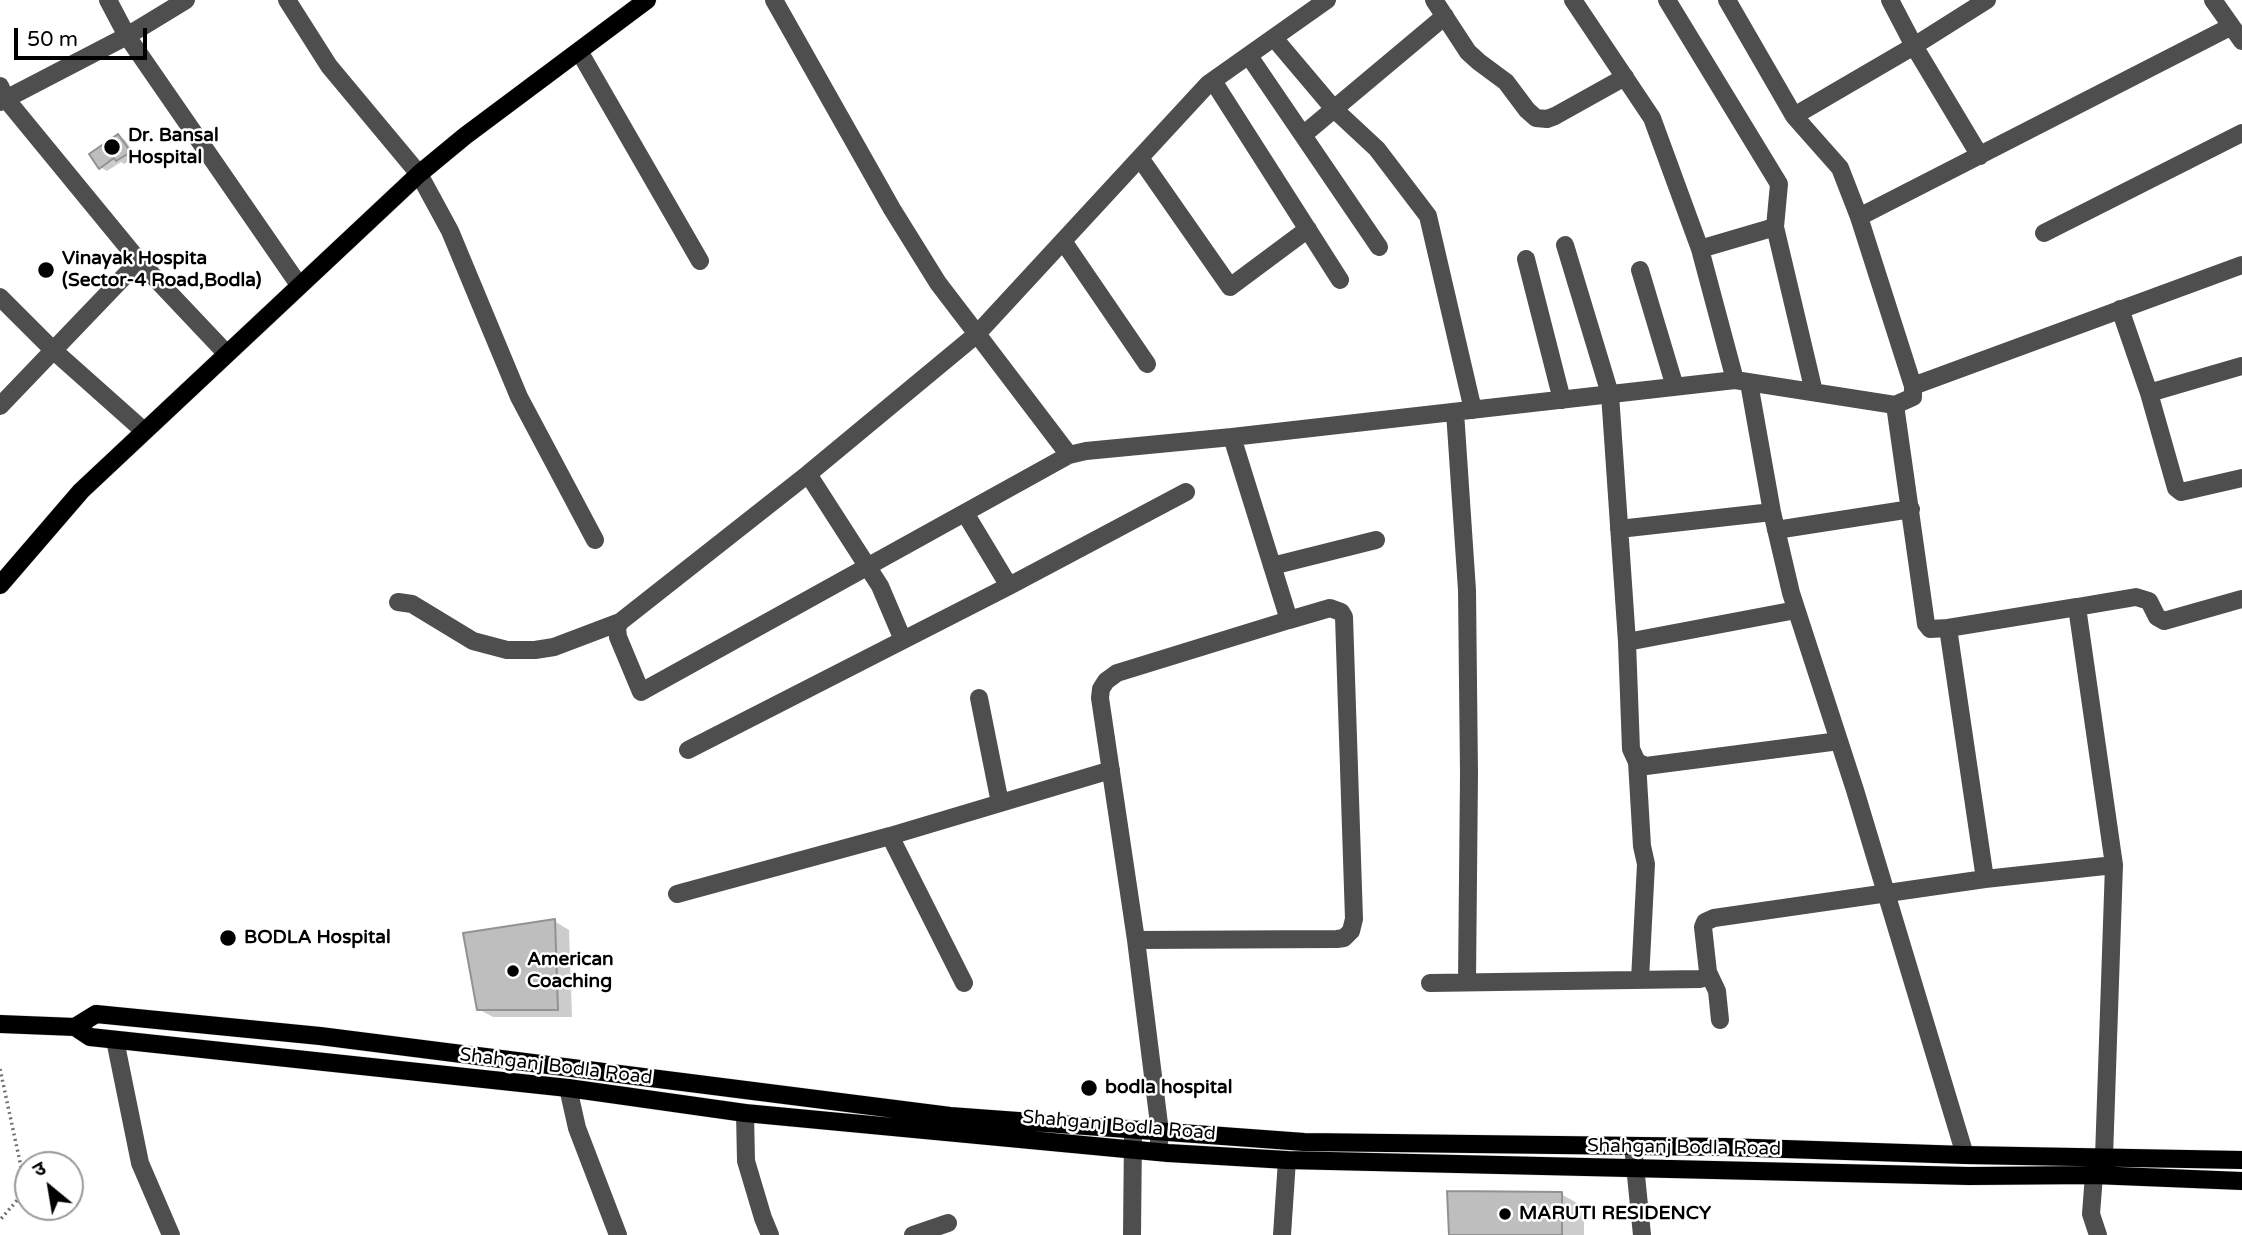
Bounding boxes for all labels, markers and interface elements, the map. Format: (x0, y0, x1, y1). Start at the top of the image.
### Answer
scale bar (18, 14, 150, 58)
text: 50 m (27, 27, 78, 52)
place label: Dr. Bansal Hospital (128, 125, 219, 169)
marker: Dr. Bansal Hospital (102, 137, 122, 157)
place label: Vinayak Hospita (Sector-4 Road,Bodla) (62, 248, 262, 292)
marker: Vinayak Hospita (Sector-4 Road,Bodla) (36, 260, 56, 280)
place label: BODLA Hospital (244, 927, 391, 949)
marker: BODLA Hospital (218, 928, 238, 948)
place label: American Coaching (527, 949, 614, 993)
marker: American Coaching (505, 963, 521, 979)
street label: Shahganj Bodla Road (458, 1044, 654, 1090)
place label: bodla hospital (1105, 1077, 1233, 1099)
marker: bodla hospital (1079, 1078, 1099, 1098)
street label: Shahganj Bodla Road (1021, 1106, 1217, 1146)
street label: Shahganj Bodla Road (1587, 1135, 1781, 1161)
north arrow (14, 1151, 84, 1221)
text: उ (29, 1157, 50, 1182)
place label: MARUTI RESIDENCY (1519, 1203, 1711, 1225)
marker: MARUTI RESIDENCY (1497, 1206, 1513, 1222)

